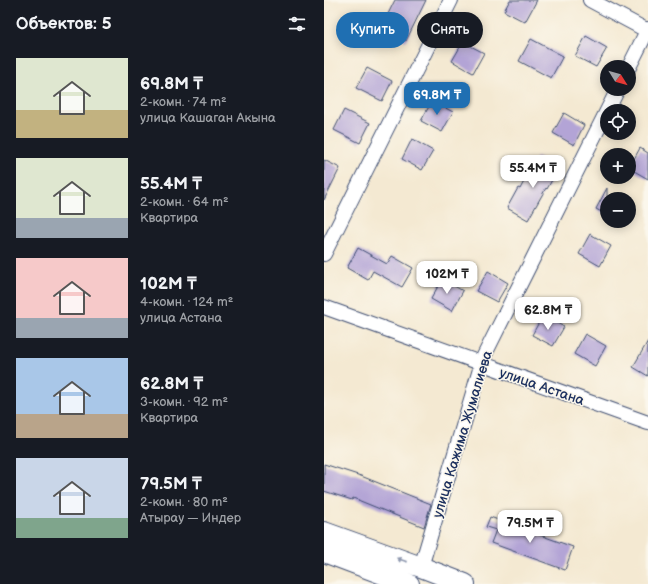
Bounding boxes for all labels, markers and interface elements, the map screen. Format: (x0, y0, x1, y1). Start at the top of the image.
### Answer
chip: Купить (336, 12, 409, 48)
chip: Снять (417, 12, 483, 48)
icon: filters (286, 13, 308, 35)
text: Объектов: 5 (16, 14, 112, 34)
north arrow (600, 60, 636, 96)
map controls (600, 60, 636, 228)
icon: home (48, 74, 96, 122)
text: 69.8M ₸ (140, 74, 203, 94)
pin: 69.8M ₸ (400, 82, 474, 116)
text: 69.8M ₸ (413, 87, 461, 103)
text: 2-комн. · 74 m² (140, 94, 227, 110)
button: locate (600, 104, 636, 140)
text: улица Кашаган Акына (140, 110, 276, 126)
button: + (600, 148, 636, 184)
pin: 55.4M ₸ (496, 155, 570, 189)
text: 55.4M ₸ (509, 160, 557, 176)
icon: home (48, 174, 96, 222)
text: 55.4M ₸ (140, 174, 202, 194)
button: − (600, 192, 636, 228)
text: 2-комн. · 64 m² (140, 194, 229, 210)
text: Квартира (140, 210, 198, 226)
pin: 102M ₸ (414, 261, 480, 295)
text: 102M ₸ (425, 266, 469, 282)
icon: home (48, 274, 96, 322)
text: 102M ₸ (140, 274, 196, 294)
text: 4-комн. · 124 m² (140, 294, 233, 310)
pin: 62.8M ₸ (511, 297, 585, 331)
text: 62.8M ₸ (524, 302, 572, 318)
text: улица Астана (140, 310, 222, 326)
street label: улица Кажима Жумалиева (429, 348, 496, 520)
street label: улица Астана (497, 364, 587, 409)
icon: home (48, 374, 96, 422)
text: 62.8M ₸ (140, 374, 203, 394)
text: 3-комн. · 92 m² (140, 394, 228, 410)
text: Квартира (140, 410, 198, 426)
icon: home (48, 474, 96, 522)
text: 79.5M ₸ (140, 474, 201, 494)
text: 2-комн. · 80 m² (140, 494, 228, 510)
text: Атырау — Индер (140, 510, 241, 526)
pin: 79.5M ₸ (493, 510, 567, 544)
text: 79.5M ₸ (507, 515, 553, 531)
one-way arrow (396, 557, 408, 563)

